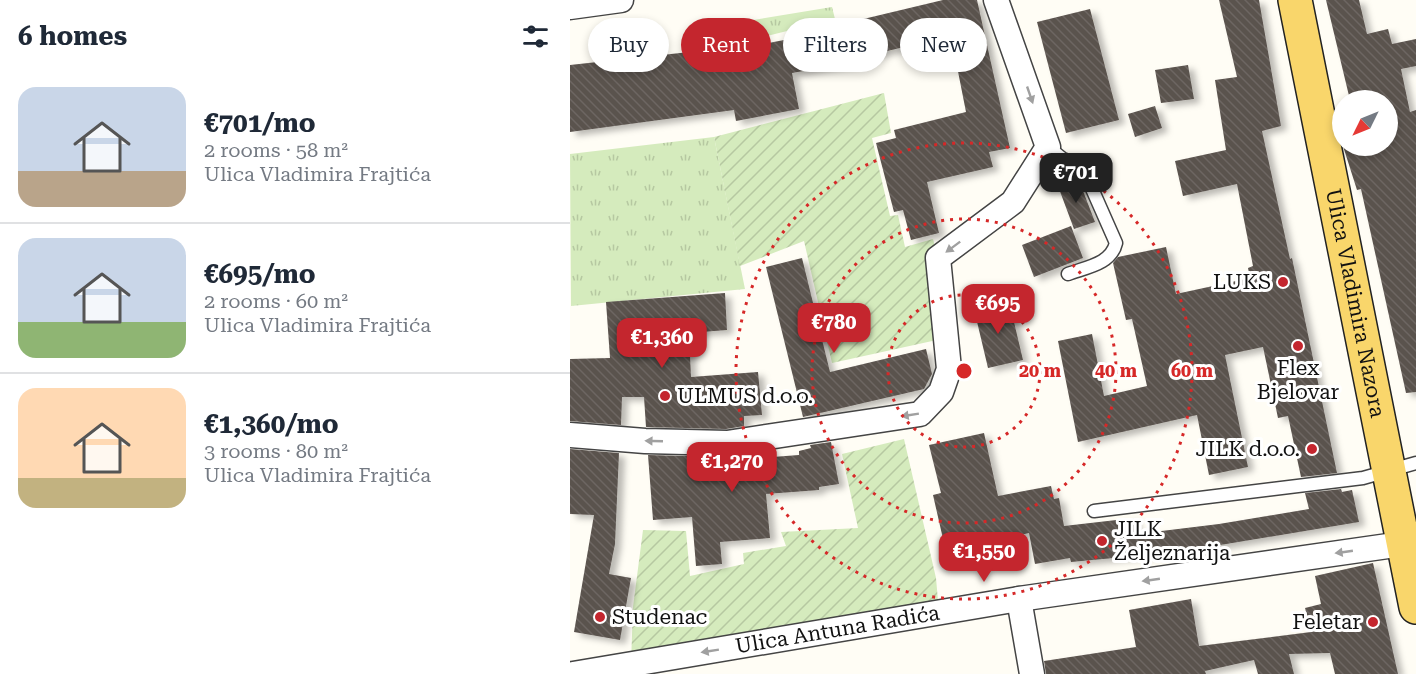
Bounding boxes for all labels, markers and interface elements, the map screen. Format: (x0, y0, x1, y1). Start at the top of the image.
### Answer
chip: Buy (588, 18, 669, 72)
chip: Rent (681, 18, 771, 72)
chip: Filters (783, 18, 888, 72)
chip: New (900, 18, 987, 72)
icon: filters (519, 20, 552, 53)
text: 6 homes (18, 21, 127, 51)
one-way arrow (1025, 86, 1035, 104)
north arrow (1332, 90, 1398, 156)
map controls (1332, 90, 1398, 156)
text: €701/mo (204, 108, 316, 138)
icon: home (66, 111, 138, 183)
text: 2 rooms · 58 m² (204, 138, 348, 162)
pin: €701 (1040, 153, 1112, 204)
text: €701 (1054, 160, 1098, 184)
text: Ulica Vladimira Frajtića (204, 162, 431, 186)
street label: Ulica Vladimira Nazora (1321, 187, 1390, 420)
one-way arrow (946, 241, 962, 253)
text: €695/mo (204, 259, 316, 289)
icon: home (66, 262, 138, 334)
place label: LUKS (1213, 270, 1271, 294)
marker: LUKS (1276, 275, 1290, 289)
pin: €695 (962, 284, 1034, 335)
text: 2 rooms · 60 m² (204, 289, 348, 313)
text: €695 (976, 291, 1020, 315)
pin: €780 (798, 303, 870, 354)
text: €780 (812, 310, 856, 334)
text: Ulica Vladimira Frajtića (204, 313, 431, 337)
pin: €1,360 (613, 318, 711, 369)
text: €1,360 (631, 325, 693, 349)
marker: Flex Bjelovar (1291, 339, 1305, 353)
place label: Flex Bjelovar (1257, 356, 1340, 404)
text: 20 m (1019, 360, 1062, 381)
text: 40 m (1095, 360, 1138, 381)
text: 60 m (1171, 360, 1214, 381)
centre of rings (954, 361, 974, 381)
place label: ULMUS d.o.o. (677, 384, 813, 408)
marker: ULMUS d.o.o. (658, 389, 672, 403)
text: €1,360/mo (204, 409, 339, 439)
one-way arrow (900, 411, 919, 420)
icon: home (66, 412, 138, 484)
one-way arrow (644, 437, 663, 446)
place label: JILK d.o.o. (1195, 437, 1300, 461)
text: 3 rooms · 80 m² (204, 439, 348, 463)
pin: €1,270 (683, 442, 781, 493)
marker: JILK d.o.o. (1305, 442, 1319, 456)
text: €1,270 (701, 449, 763, 473)
text: Ulica Vladimira Frajtića (204, 463, 431, 487)
place label: JILK Željeznarija (1114, 517, 1231, 565)
pin: €1,550 (935, 532, 1033, 583)
marker: JILK Željeznarija (1095, 534, 1109, 548)
text: €1,550 (953, 539, 1015, 563)
one-way arrow (1335, 548, 1354, 557)
one-way arrow (1142, 575, 1161, 584)
street label: Ulica Antuna Radića (733, 600, 942, 659)
place label: Studenac (612, 605, 708, 629)
marker: Studenac (593, 610, 607, 624)
place label: Feletar (1292, 610, 1361, 634)
marker: Feletar (1366, 615, 1380, 629)
one-way arrow (700, 647, 719, 656)

